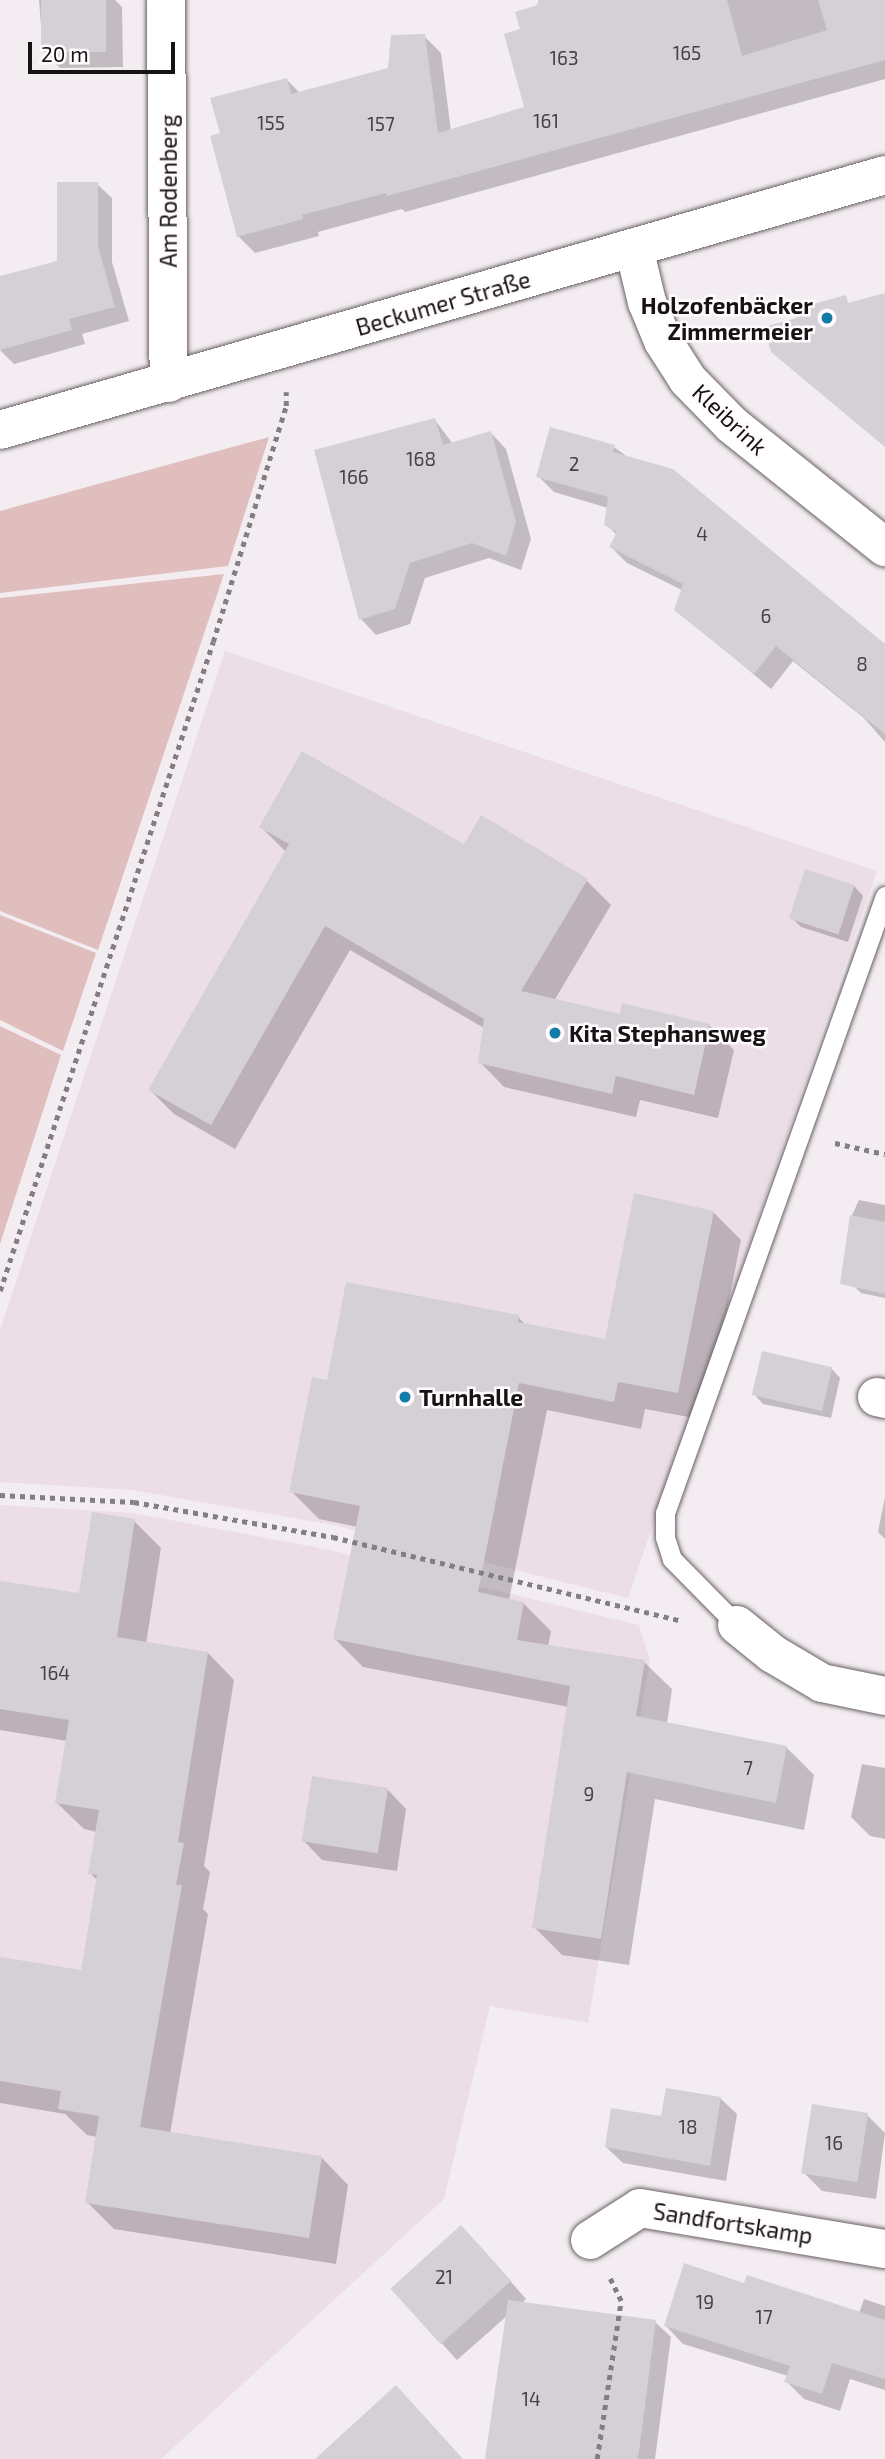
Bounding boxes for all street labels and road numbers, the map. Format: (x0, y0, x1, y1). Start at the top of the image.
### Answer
street label: Am Rodenberg (154, 114, 182, 268)
street label: Beckumer Straße (352, 265, 534, 341)
street label: Kleibrink (687, 378, 773, 460)
street label: Sandfortskamp (651, 2197, 815, 2249)

